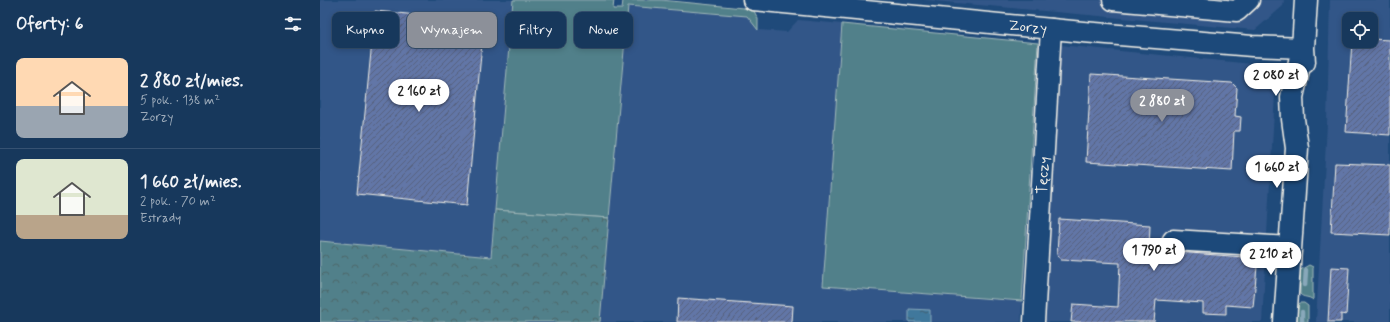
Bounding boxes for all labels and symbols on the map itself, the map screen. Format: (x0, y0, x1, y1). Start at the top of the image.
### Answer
street label: Zorzy (1007, 16, 1048, 39)
pin: 2 080 zł (1235, 63, 1317, 97)
pin: 2 160 zł (378, 79, 460, 113)
pin: 2 880 zł (1121, 89, 1203, 123)
pin: 1 660 zł (1236, 155, 1318, 189)
street label: Tęczy (1032, 156, 1055, 195)
pin: 1 790 zł (1113, 238, 1195, 272)
pin: 2 210 zł (1230, 242, 1312, 276)

